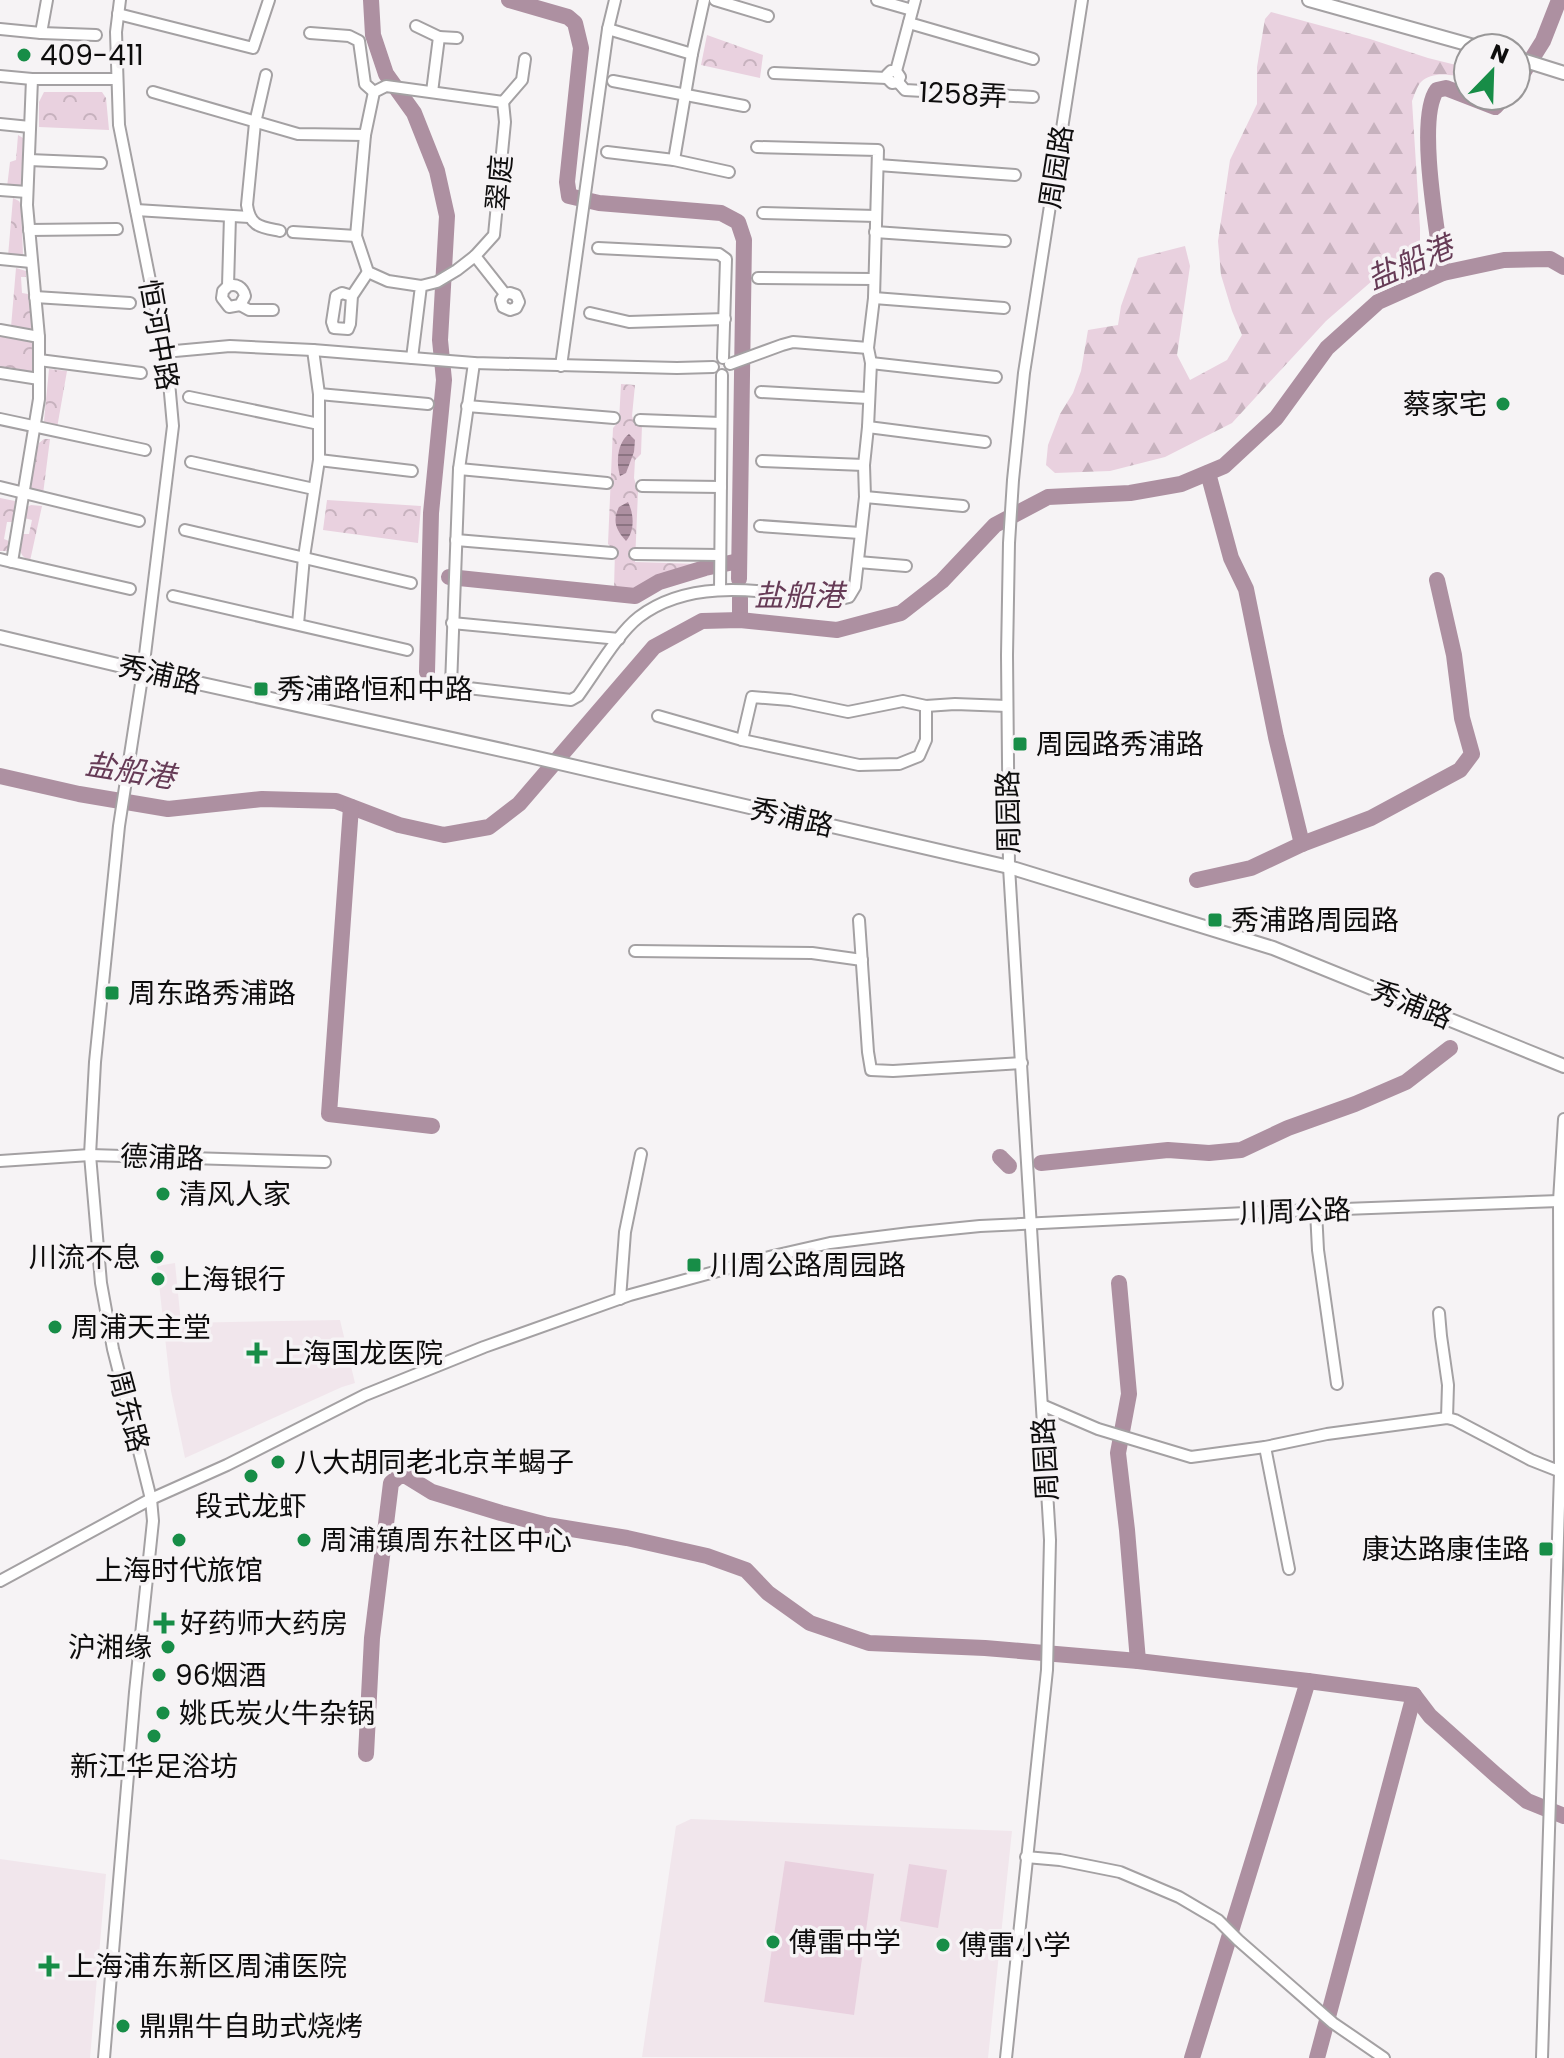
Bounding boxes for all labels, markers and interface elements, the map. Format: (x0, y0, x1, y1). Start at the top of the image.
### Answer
north arrow (1452, 32, 1532, 112)
place label: 409-411 (40, 36, 144, 75)
text: N (1486, 37, 1513, 72)
marker: 409-411 (15, 46, 33, 64)
street label: 1258弄 (918, 73, 1008, 116)
street label: 周园路 (1031, 123, 1082, 212)
street label: 翠庭 (478, 153, 521, 213)
water label: 盐船港 (1360, 224, 1463, 300)
street label: 恒河中路 (130, 277, 187, 394)
place label: 蔡家宅 (1403, 385, 1487, 424)
marker: 蔡家宅 (1494, 395, 1512, 413)
water label: 盐船港 (754, 574, 848, 617)
street label: 秀浦路 (115, 646, 205, 703)
place label: 秀浦路恒和中路 (277, 670, 473, 709)
marker: 秀浦路恒和中路 (252, 680, 270, 698)
place label: 周园路秀浦路 (1036, 725, 1204, 764)
marker: 周园路秀浦路 (1011, 735, 1029, 753)
water label: 盐船港 (82, 742, 182, 799)
street label: 周园路 (988, 770, 1029, 854)
street label: 秀浦路 (747, 789, 837, 846)
place label: 秀浦路周园路 (1231, 901, 1399, 940)
marker: 秀浦路周园路 (1206, 911, 1224, 929)
street label: 秀浦路 (1366, 971, 1458, 1038)
place label: 周东路秀浦路 (128, 974, 296, 1013)
marker: 周东路秀浦路 (103, 984, 121, 1002)
street label: 德浦路 (119, 1137, 205, 1178)
place label: 清风人家 (179, 1175, 291, 1214)
marker: 清风人家 (154, 1185, 172, 1203)
street label: 川周公路 (1238, 1190, 1352, 1233)
place label: 川流不息 (29, 1238, 141, 1277)
place label: 川周公路周园路 (710, 1246, 906, 1285)
marker: 川流不息 (148, 1248, 166, 1266)
marker: 川周公路周园路 (685, 1256, 703, 1274)
place label: 上海银行 (174, 1260, 286, 1299)
marker: 上海银行 (149, 1270, 167, 1288)
place label: 周浦天主堂 (71, 1308, 211, 1347)
marker: 周浦天主堂 (46, 1318, 64, 1336)
place label: 上海国龙医院 (275, 1334, 443, 1373)
marker: 上海国龙医院 (246, 1342, 268, 1364)
street label: 周东路 (99, 1366, 158, 1457)
street label: 周园路 (1024, 1416, 1067, 1502)
place label: 八大胡同老北京羊蝎子 (294, 1443, 574, 1482)
marker: 八大胡同老北京羊蝎子 (269, 1453, 287, 1471)
marker: 段式龙虾 (242, 1467, 260, 1485)
place label: 段式龙虾 (195, 1487, 307, 1526)
place label: 周浦镇周东社区中心 (320, 1521, 572, 1560)
place label: 康达路康佳路 (1362, 1530, 1530, 1569)
marker: 上海时代旅馆 (170, 1531, 188, 1549)
marker: 周浦镇周东社区中心 (295, 1531, 313, 1549)
marker: 康达路康佳路 (1537, 1540, 1555, 1558)
place label: 上海时代旅馆 (95, 1551, 263, 1590)
place label: 好药师大药房 (180, 1604, 348, 1643)
marker: 好药师大药房 (155, 1614, 173, 1632)
place label: 沪湘缘 (68, 1628, 152, 1667)
marker: 沪湘缘 (159, 1638, 177, 1656)
place label: 96烟酒 (175, 1656, 266, 1695)
marker: 96烟酒 (150, 1666, 168, 1684)
place label: 姚氏炭火牛杂锅 (179, 1694, 375, 1733)
marker: 姚氏炭火牛杂锅 (154, 1704, 172, 1722)
marker: 新江华足浴坊 (145, 1727, 163, 1745)
place label: 新江华足浴坊 (70, 1747, 238, 1786)
place label: 傅雷中学 (789, 1923, 901, 1962)
place label: 傅雷小学 (959, 1926, 1071, 1965)
marker: 傅雷中学 (764, 1933, 782, 1951)
marker: 傅雷小学 (934, 1936, 952, 1954)
place label: 上海浦东新区周浦医院 (67, 1947, 347, 1986)
marker: 上海浦东新区周浦医院 (38, 1955, 60, 1977)
place label: 鼎鼎牛自助式烧烤 (139, 2007, 363, 2046)
marker: 鼎鼎牛自助式烧烤 (114, 2017, 132, 2035)

